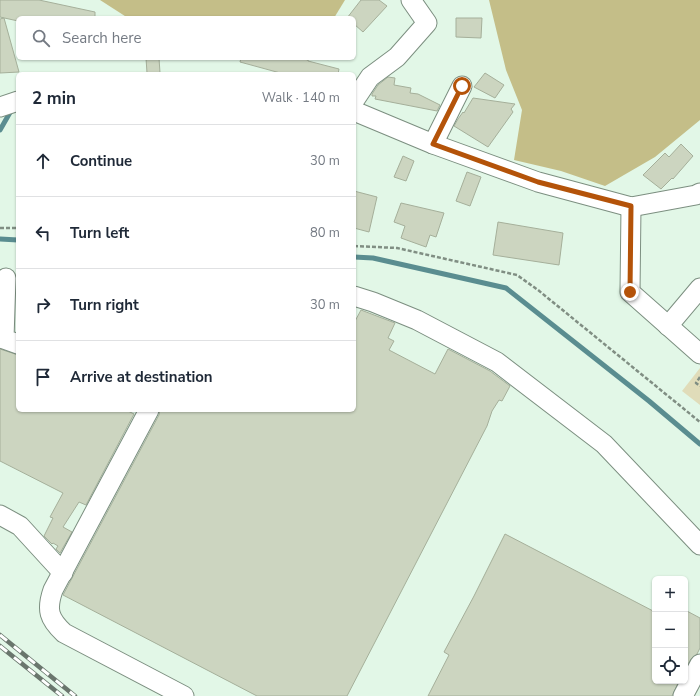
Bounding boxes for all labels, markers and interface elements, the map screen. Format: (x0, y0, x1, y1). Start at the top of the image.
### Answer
search box (16, 16, 356, 60)
icon: search (30, 27, 52, 49)
text: Search here (62, 28, 142, 48)
route start (453, 77, 471, 95)
text: 2 min (32, 87, 76, 110)
text: Walk · 140 m (262, 89, 340, 107)
icon: ahead (32, 150, 54, 172)
text: Continue (70, 151, 132, 171)
text: 30 m (310, 152, 340, 170)
icon: left (32, 222, 54, 244)
text: Turn left (70, 223, 129, 243)
text: 80 m (310, 224, 340, 242)
route end (621, 283, 639, 301)
icon: right (32, 294, 54, 316)
text: Turn right (70, 295, 139, 315)
text: 30 m (310, 296, 340, 314)
icon: arrive (32, 366, 54, 388)
text: Arrive at destination (70, 367, 213, 387)
map controls (652, 576, 688, 684)
button: + (652, 576, 688, 612)
button: − (652, 612, 688, 648)
button: locate (652, 648, 688, 684)

